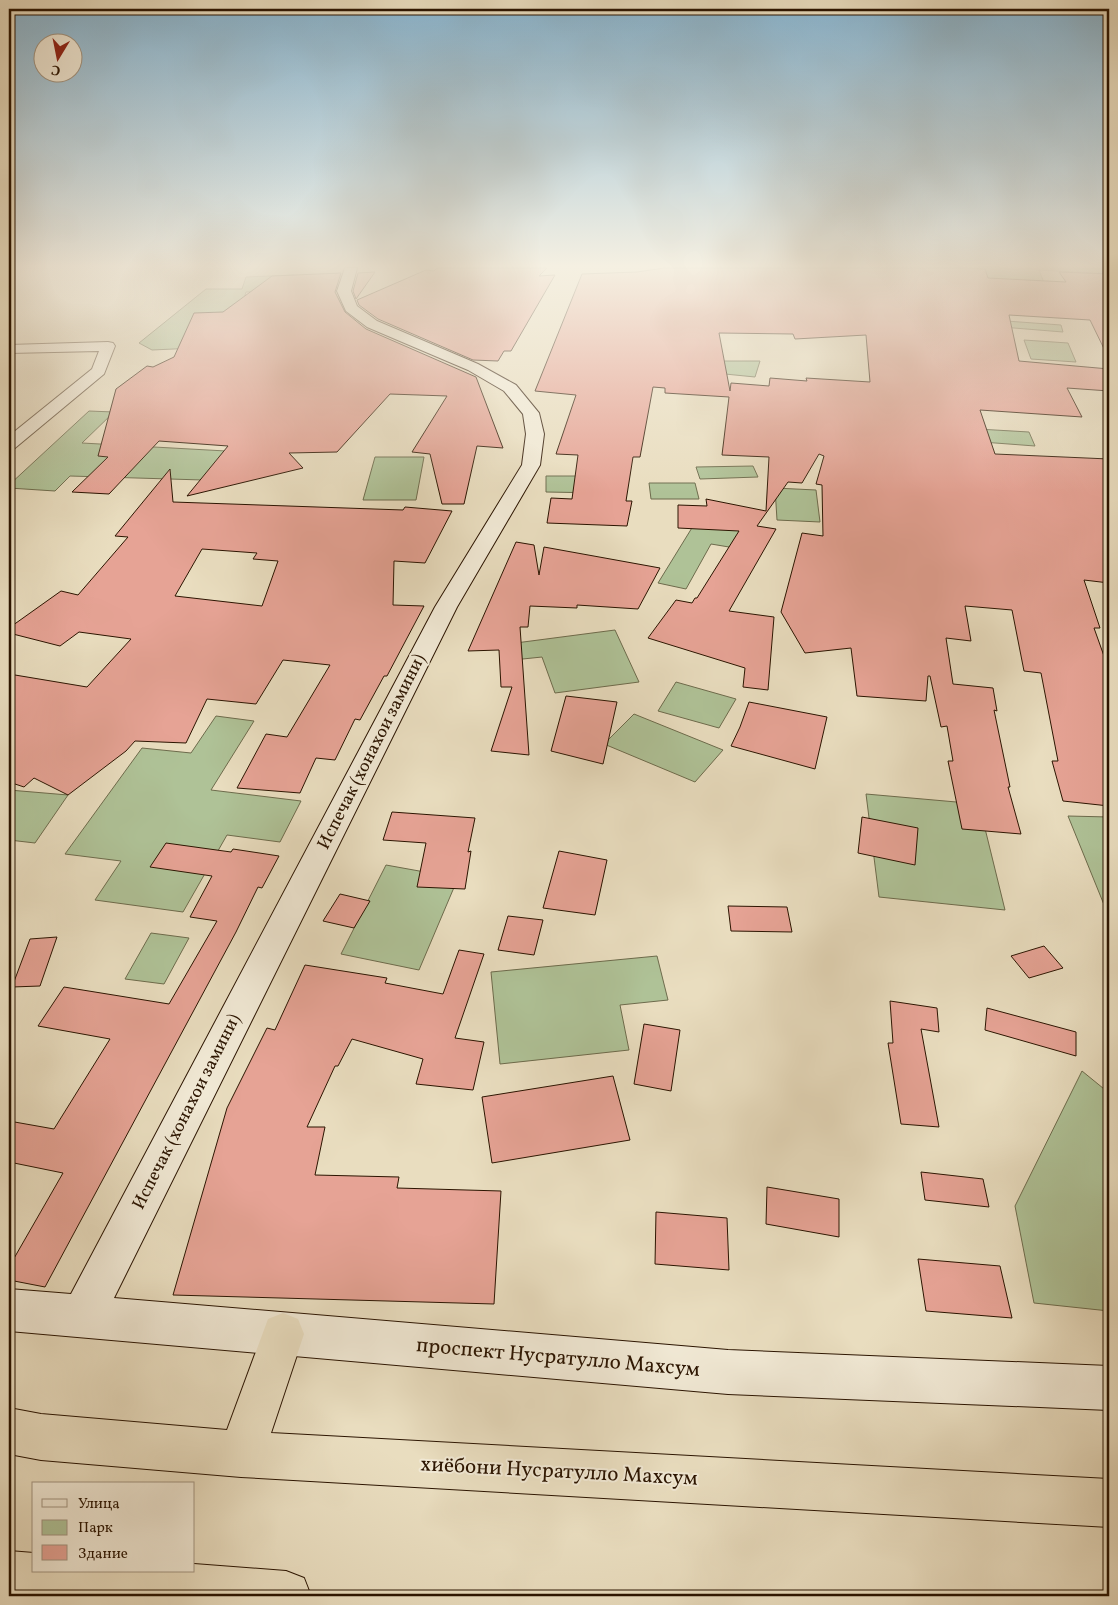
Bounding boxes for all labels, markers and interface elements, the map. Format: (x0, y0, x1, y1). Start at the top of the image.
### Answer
north arrow (32, 32, 82, 82)
text: С (50, 59, 62, 79)
street label: Испечак (хонахои замини) (312, 650, 432, 854)
street label: Испечак (хонахои замини) (127, 1010, 247, 1214)
street label: проспект Нусратулло Махсум (415, 1331, 701, 1385)
street label: хиёбони Нусратулло Махсум (420, 1450, 698, 1494)
legend (32, 1482, 195, 1572)
text: Улица (78, 1494, 120, 1515)
text: Парк (78, 1518, 113, 1539)
text: Здание (78, 1544, 128, 1565)

